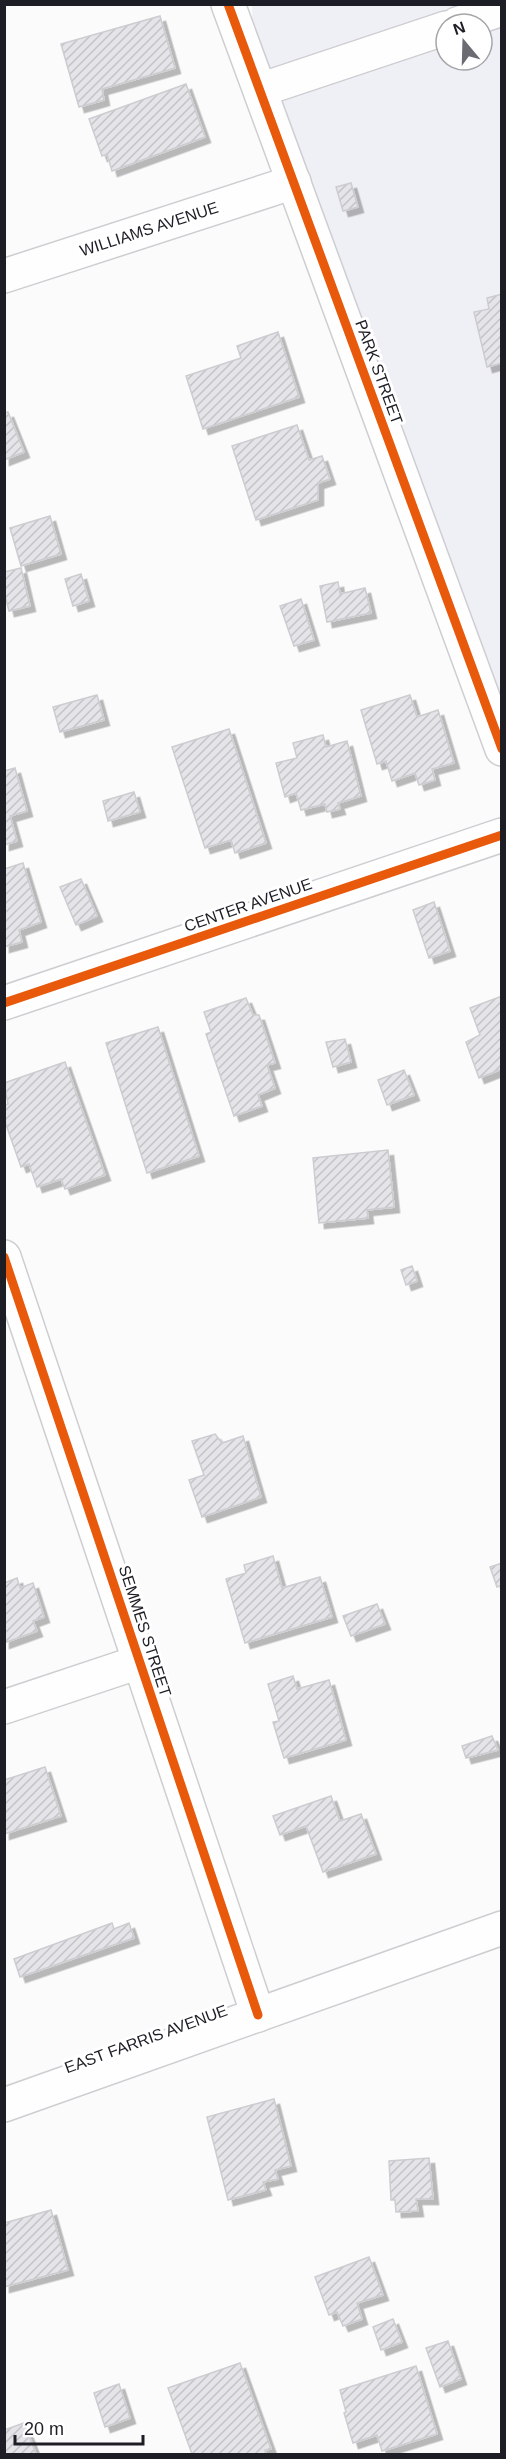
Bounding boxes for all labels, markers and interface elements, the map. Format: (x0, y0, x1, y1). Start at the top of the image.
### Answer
north arrow (434, 12, 494, 72)
text: N (451, 18, 468, 38)
street label: WILLIAMS AVENUE (78, 199, 220, 259)
street label: PARK STREET (352, 317, 406, 427)
street label: CENTER AVENUE (182, 875, 314, 935)
street label: SEMMES STREET (116, 1563, 174, 1699)
street label: EAST FARRIS AVENUE (62, 2002, 230, 2076)
scale bar (15, 2408, 142, 2446)
text: 20 m (24, 2419, 64, 2439)

